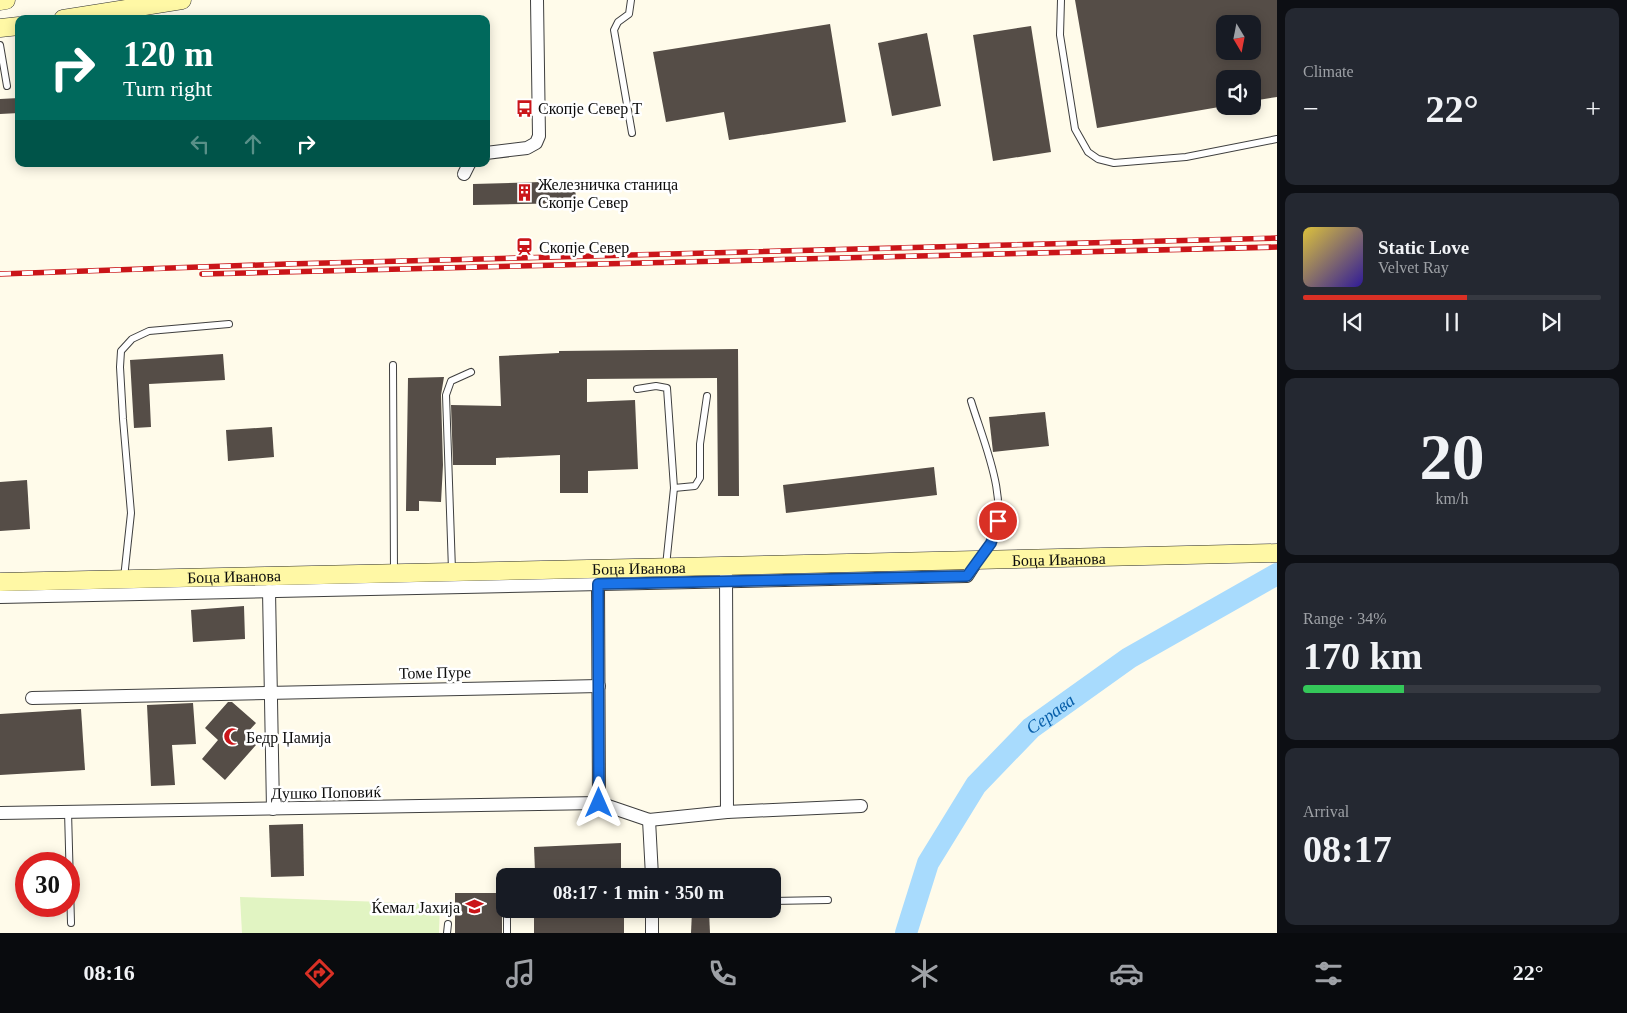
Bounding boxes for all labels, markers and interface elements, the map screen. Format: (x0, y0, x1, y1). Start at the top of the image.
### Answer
north arrow (1216, 15, 1261, 60)
map controls (1216, 15, 1261, 115)
icon: right (40, 35, 105, 100)
text: 120 m (123, 35, 213, 74)
text: Climate (1303, 63, 1354, 80)
button: sound (1216, 70, 1261, 115)
text: Turn right (123, 76, 212, 101)
text: 22° (1425, 88, 1479, 130)
text: − (1303, 93, 1319, 124)
text: + (1585, 93, 1601, 124)
bus stop icon: Скопје Север Т (514, 98, 534, 118)
place label: Скопје Север Т (538, 100, 642, 118)
icon: left (186, 130, 214, 158)
icon: ahead (239, 130, 267, 158)
icon: right (292, 130, 320, 158)
place label: Железничка станица Скопје Север (538, 176, 678, 212)
building icon: Железничка станица Скопје Север (514, 183, 534, 203)
station icon: Скопје Север (515, 237, 535, 257)
text: Static Love (1378, 237, 1469, 258)
place label: Скопје Север (539, 239, 629, 257)
text: Velvet Ray (1378, 259, 1449, 276)
icon: previous (1339, 308, 1367, 336)
icon: pause (1438, 308, 1466, 336)
icon: next (1537, 308, 1565, 336)
text: 20 (1420, 421, 1485, 493)
text: km/h (1436, 490, 1468, 507)
pin (977, 500, 1019, 542)
icon: arrive (984, 507, 1012, 535)
street label: Боца Иванова (1012, 550, 1106, 570)
street label: Боца Иванова (592, 559, 686, 578)
street label: Боца Иванова (187, 567, 281, 587)
text: Range · 34% (1303, 610, 1387, 627)
text: 170 km (1303, 635, 1422, 677)
street label: Томе Пуре (399, 663, 471, 683)
water label: Серава (1022, 690, 1079, 738)
mosque icon: Бедр Џамија (222, 727, 242, 747)
place label: Бедр Џамија (246, 729, 331, 747)
position arrow (572, 776, 624, 828)
street label: Душко Поповиќ (271, 783, 381, 803)
text: Arrival (1303, 803, 1349, 820)
text: 08:17 (1303, 828, 1392, 870)
speed limit sign: 30 (15, 852, 80, 917)
text: 08:17 · 1 min · 350 m (553, 882, 724, 903)
school or university icon: Ќемал Јахија (464, 897, 484, 917)
place label: Ќемал Јахија (372, 898, 460, 917)
icon: directions (302, 956, 337, 991)
icon: music (503, 956, 538, 991)
icon: phone (705, 956, 740, 991)
icon: climate (907, 956, 942, 991)
icon: car (1109, 956, 1144, 991)
icon: filters (1311, 956, 1346, 991)
text: 08:16 (83, 960, 135, 985)
text: 22° (1513, 960, 1543, 985)

